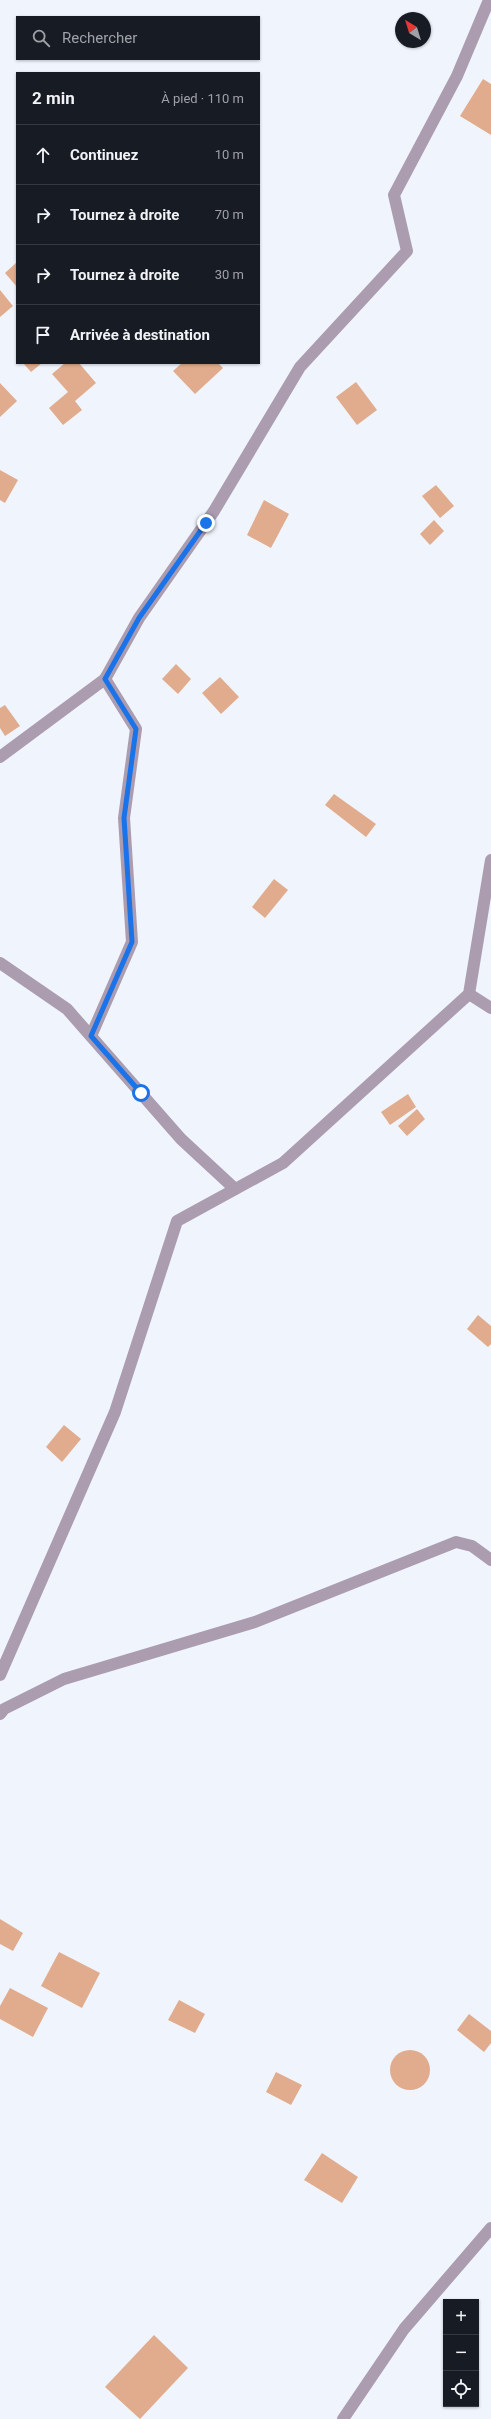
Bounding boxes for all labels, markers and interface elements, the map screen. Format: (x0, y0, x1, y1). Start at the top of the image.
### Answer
north arrow (395, 12, 431, 48)
search box (16, 16, 260, 60)
icon: search (30, 27, 52, 49)
text: Rechercher (62, 29, 137, 47)
text: 2 min (32, 88, 75, 108)
text: À pied · 110 m (161, 91, 244, 106)
icon: ahead (32, 144, 54, 166)
text: Continuez (70, 146, 138, 164)
text: 10 m (215, 147, 244, 162)
icon: right (32, 204, 54, 226)
text: Tournez à droite (70, 206, 179, 224)
text: 70 m (215, 207, 244, 222)
icon: right (32, 264, 54, 286)
text: Tournez à droite (70, 266, 179, 284)
text: 30 m (215, 267, 244, 282)
icon: arrive (32, 324, 54, 346)
text: Arrivée à destination (70, 326, 210, 344)
route end (197, 514, 215, 532)
route start (132, 1084, 150, 1102)
map controls (443, 2299, 479, 2407)
button: + (443, 2299, 479, 2335)
button: − (443, 2335, 479, 2371)
button: locate (443, 2371, 479, 2407)

